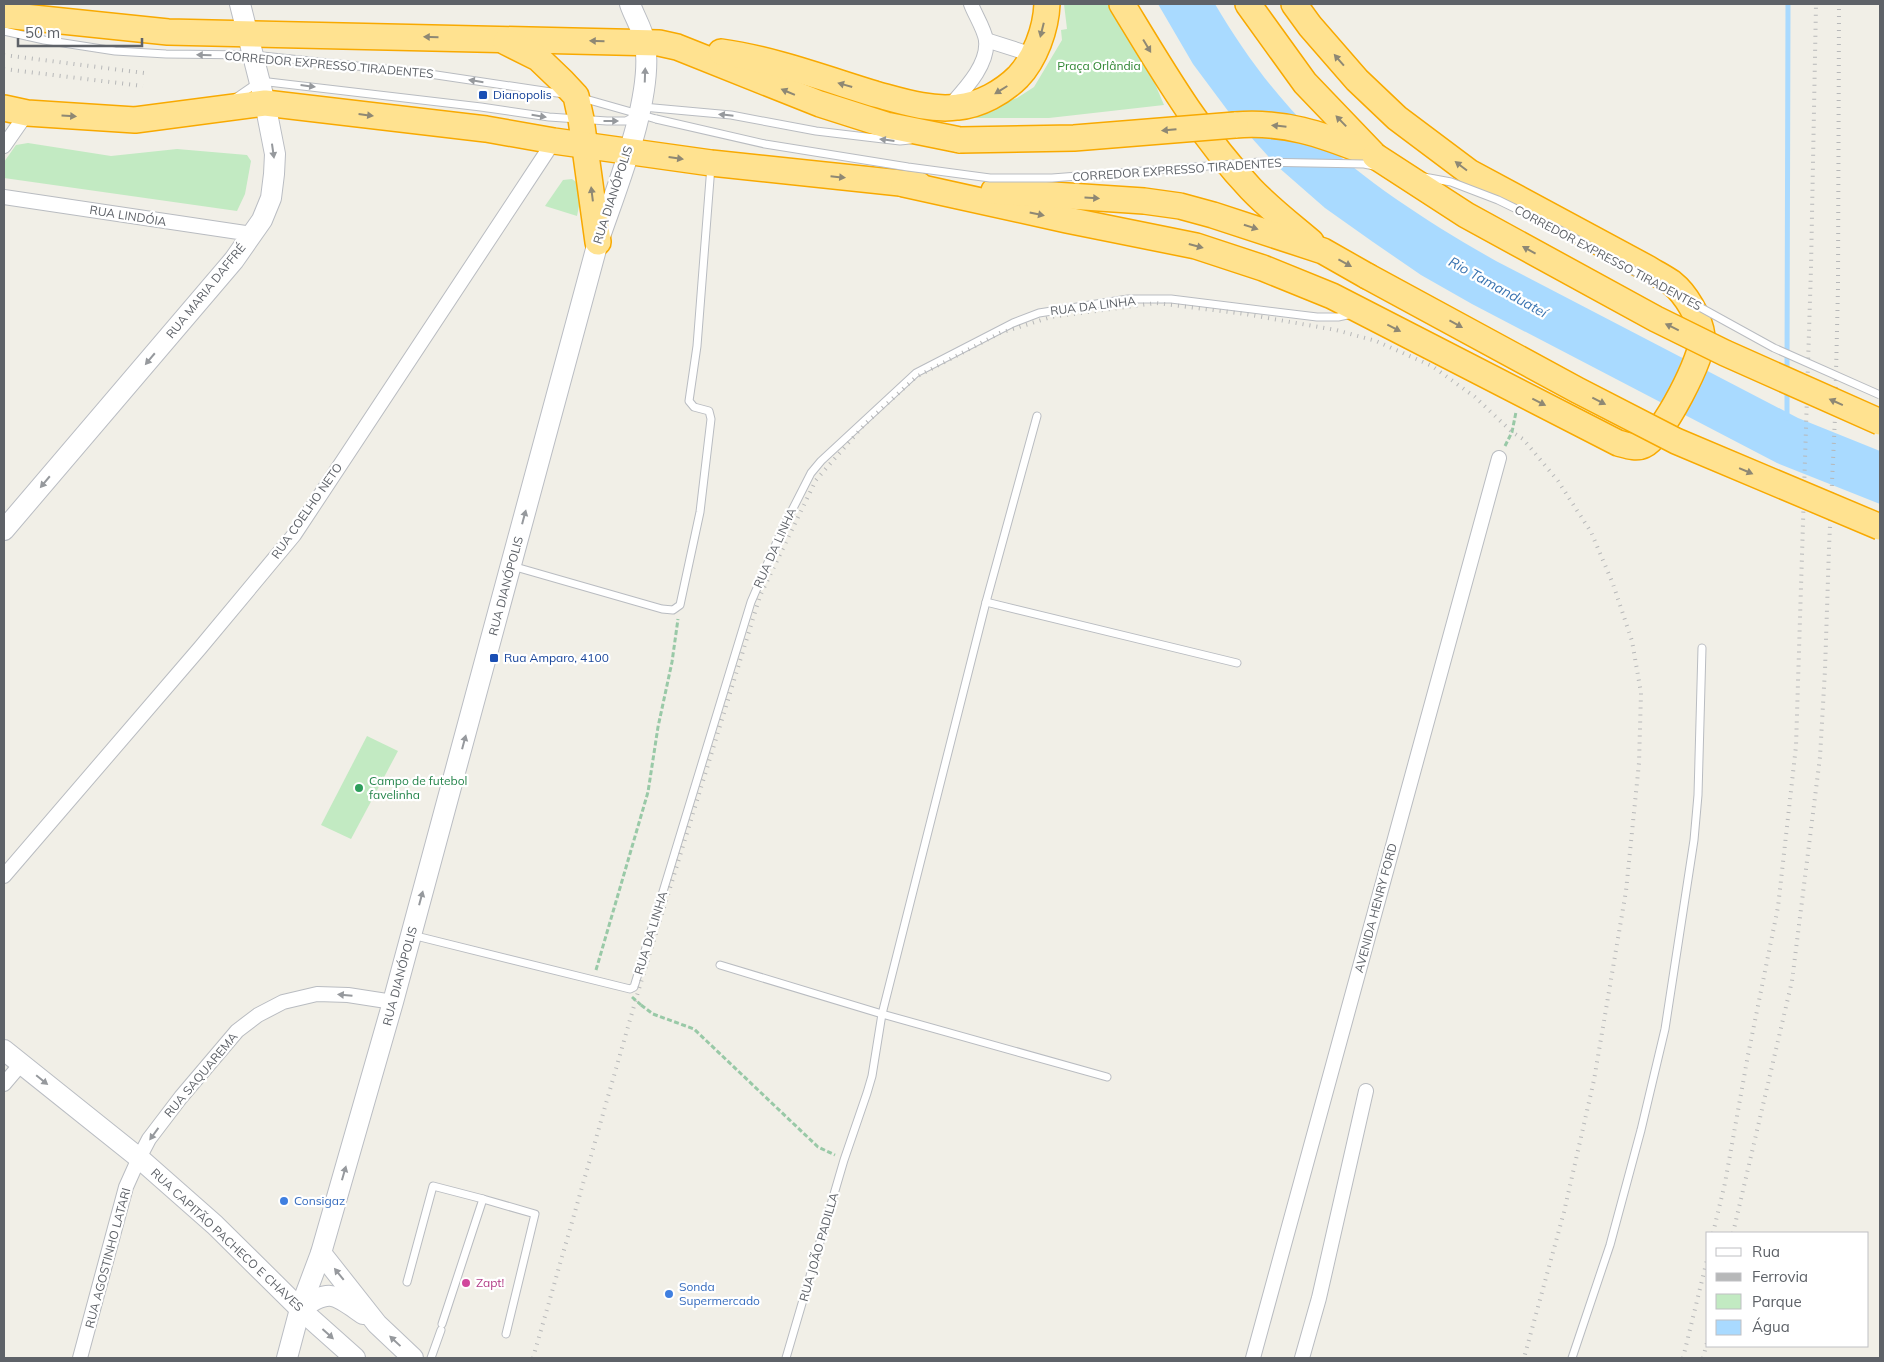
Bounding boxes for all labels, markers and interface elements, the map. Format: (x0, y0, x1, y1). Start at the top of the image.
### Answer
scale bar (18, 15, 141, 47)
one-way arrow (1038, 22, 1046, 37)
text: 50 m (25, 23, 60, 42)
one-way arrow (423, 33, 439, 41)
one-way arrow (588, 37, 604, 45)
one-way arrow (1143, 39, 1152, 52)
street label: CORREDOR EXPRESSO TIRADENTES (224, 48, 434, 81)
one-way arrow (196, 51, 212, 59)
one-way arrow (1333, 54, 1345, 66)
park label: Praça Orlândia (1057, 58, 1141, 73)
one-way arrow (642, 66, 650, 82)
one-way arrow (467, 77, 483, 85)
one-way arrow (837, 80, 852, 88)
one-way arrow (300, 82, 316, 90)
one-way arrow (994, 86, 1008, 95)
place label: Dianopolis (493, 87, 552, 102)
one-way arrow (781, 88, 795, 96)
marker: Dianopolis (477, 89, 489, 101)
one-way arrow (358, 111, 374, 119)
one-way arrow (718, 111, 734, 119)
one-way arrow (62, 112, 78, 120)
one-way arrow (531, 112, 547, 120)
one-way arrow (1335, 115, 1347, 127)
one-way arrow (603, 117, 619, 125)
one-way arrow (1271, 122, 1287, 130)
one-way arrow (1160, 127, 1176, 135)
one-way arrow (879, 136, 895, 144)
one-way arrow (269, 143, 277, 159)
street label: RUA DIANÓPOLIS (590, 144, 635, 246)
one-way arrow (669, 154, 685, 162)
street label: CORREDOR EXPRESSO TIRADENTES (1072, 155, 1282, 184)
one-way arrow (1455, 161, 1468, 171)
one-way arrow (830, 173, 846, 181)
one-way arrow (588, 186, 596, 202)
one-way arrow (1084, 195, 1100, 203)
street label: RUA LINDÓIA (89, 202, 168, 229)
street label: CORREDOR EXPRESSO TIRADENTES (1512, 202, 1704, 313)
one-way arrow (1029, 210, 1044, 218)
one-way arrow (1244, 224, 1259, 232)
street label: RUA MARIA DAFFRÉ (163, 240, 249, 341)
one-way arrow (1188, 243, 1203, 251)
one-way arrow (1521, 246, 1536, 254)
water label: Rio Tamanduateí (1446, 252, 1553, 323)
one-way arrow (1339, 259, 1352, 268)
street label: RUA DA LINHA (1049, 293, 1137, 318)
one-way arrow (1449, 320, 1464, 328)
one-way arrow (1665, 323, 1679, 331)
one-way arrow (1387, 324, 1401, 332)
one-way arrow (144, 352, 156, 364)
one-way arrow (1592, 397, 1606, 405)
one-way arrow (1532, 398, 1546, 406)
one-way arrow (1829, 398, 1843, 406)
street label: RUA COELHO NETO (268, 460, 345, 561)
one-way arrow (1739, 467, 1753, 475)
one-way arrow (39, 476, 50, 489)
street label: RUA DA LINHA (750, 505, 799, 590)
one-way arrow (521, 510, 529, 525)
street label: RUA DIANÓPOLIS (485, 535, 526, 637)
place label: Rua Amparo, 4100 (504, 650, 609, 665)
marker: Rua Amparo, 4100 (488, 652, 500, 664)
one-way arrow (460, 734, 468, 749)
place label: Campo de futebol favelinha (369, 773, 467, 802)
marker: Campo de futebol favelinha (353, 782, 365, 794)
street label: AVENIDA HENRY FORD (1351, 841, 1400, 974)
street label: RUA DA LINHA (631, 889, 670, 976)
one-way arrow (417, 891, 425, 906)
street label: RUA DIANÓPOLIS (379, 925, 420, 1027)
one-way arrow (337, 991, 353, 999)
street label: RUA SAQUAREMA (161, 1029, 241, 1120)
one-way arrow (35, 1075, 48, 1086)
one-way arrow (148, 1127, 159, 1140)
street label: RUA CAPITÃO PACHECO E CHAVES (148, 1165, 307, 1314)
one-way arrow (341, 1165, 349, 1180)
street label: RUA AGOSTINHO LATARI (82, 1186, 133, 1330)
street label: RUA JOÃO PADILLA (796, 1191, 841, 1303)
place label: Consigaz (294, 1193, 345, 1208)
marker: Consigaz (278, 1195, 290, 1207)
legend (1706, 1232, 1869, 1347)
text: Rua (1752, 1242, 1780, 1261)
text: Ferrovia (1752, 1267, 1808, 1286)
one-way arrow (333, 1268, 344, 1281)
place label: Zapt! (476, 1275, 504, 1290)
marker: Zapt! (460, 1277, 472, 1289)
place label: Sonda Supermercado (679, 1279, 760, 1308)
marker: Sonda Supermercado (663, 1288, 675, 1300)
text: Parque (1752, 1292, 1802, 1311)
text: Água (1752, 1317, 1790, 1336)
one-way arrow (321, 1328, 334, 1339)
one-way arrow (389, 1335, 401, 1347)

